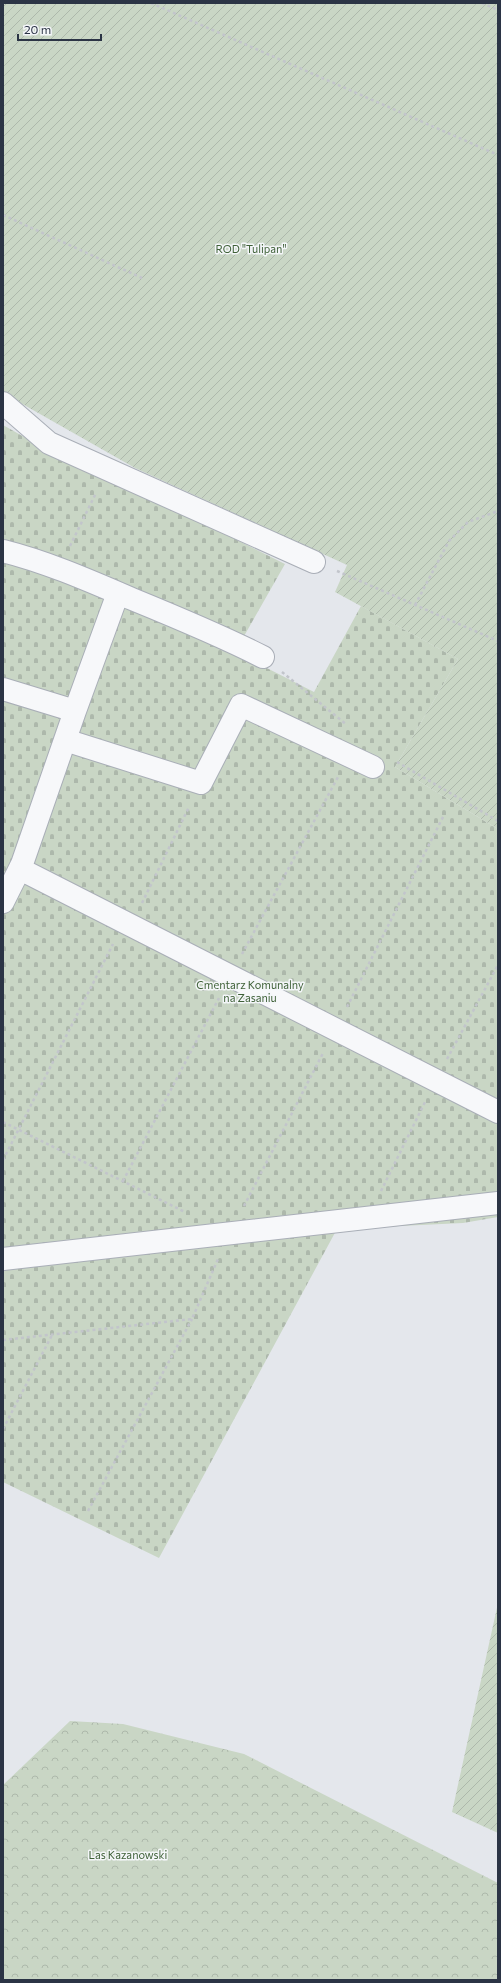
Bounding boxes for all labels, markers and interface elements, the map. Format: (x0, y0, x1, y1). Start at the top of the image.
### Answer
scale bar (18, 16, 101, 42)
text: 20 m (24, 22, 51, 36)
park label: ROD "Tulipan" (215, 242, 287, 255)
park label: Cmentarz Komunalny na Zasaniu (196, 978, 304, 1004)
park label: Las Kazanowski (89, 1848, 168, 1861)

